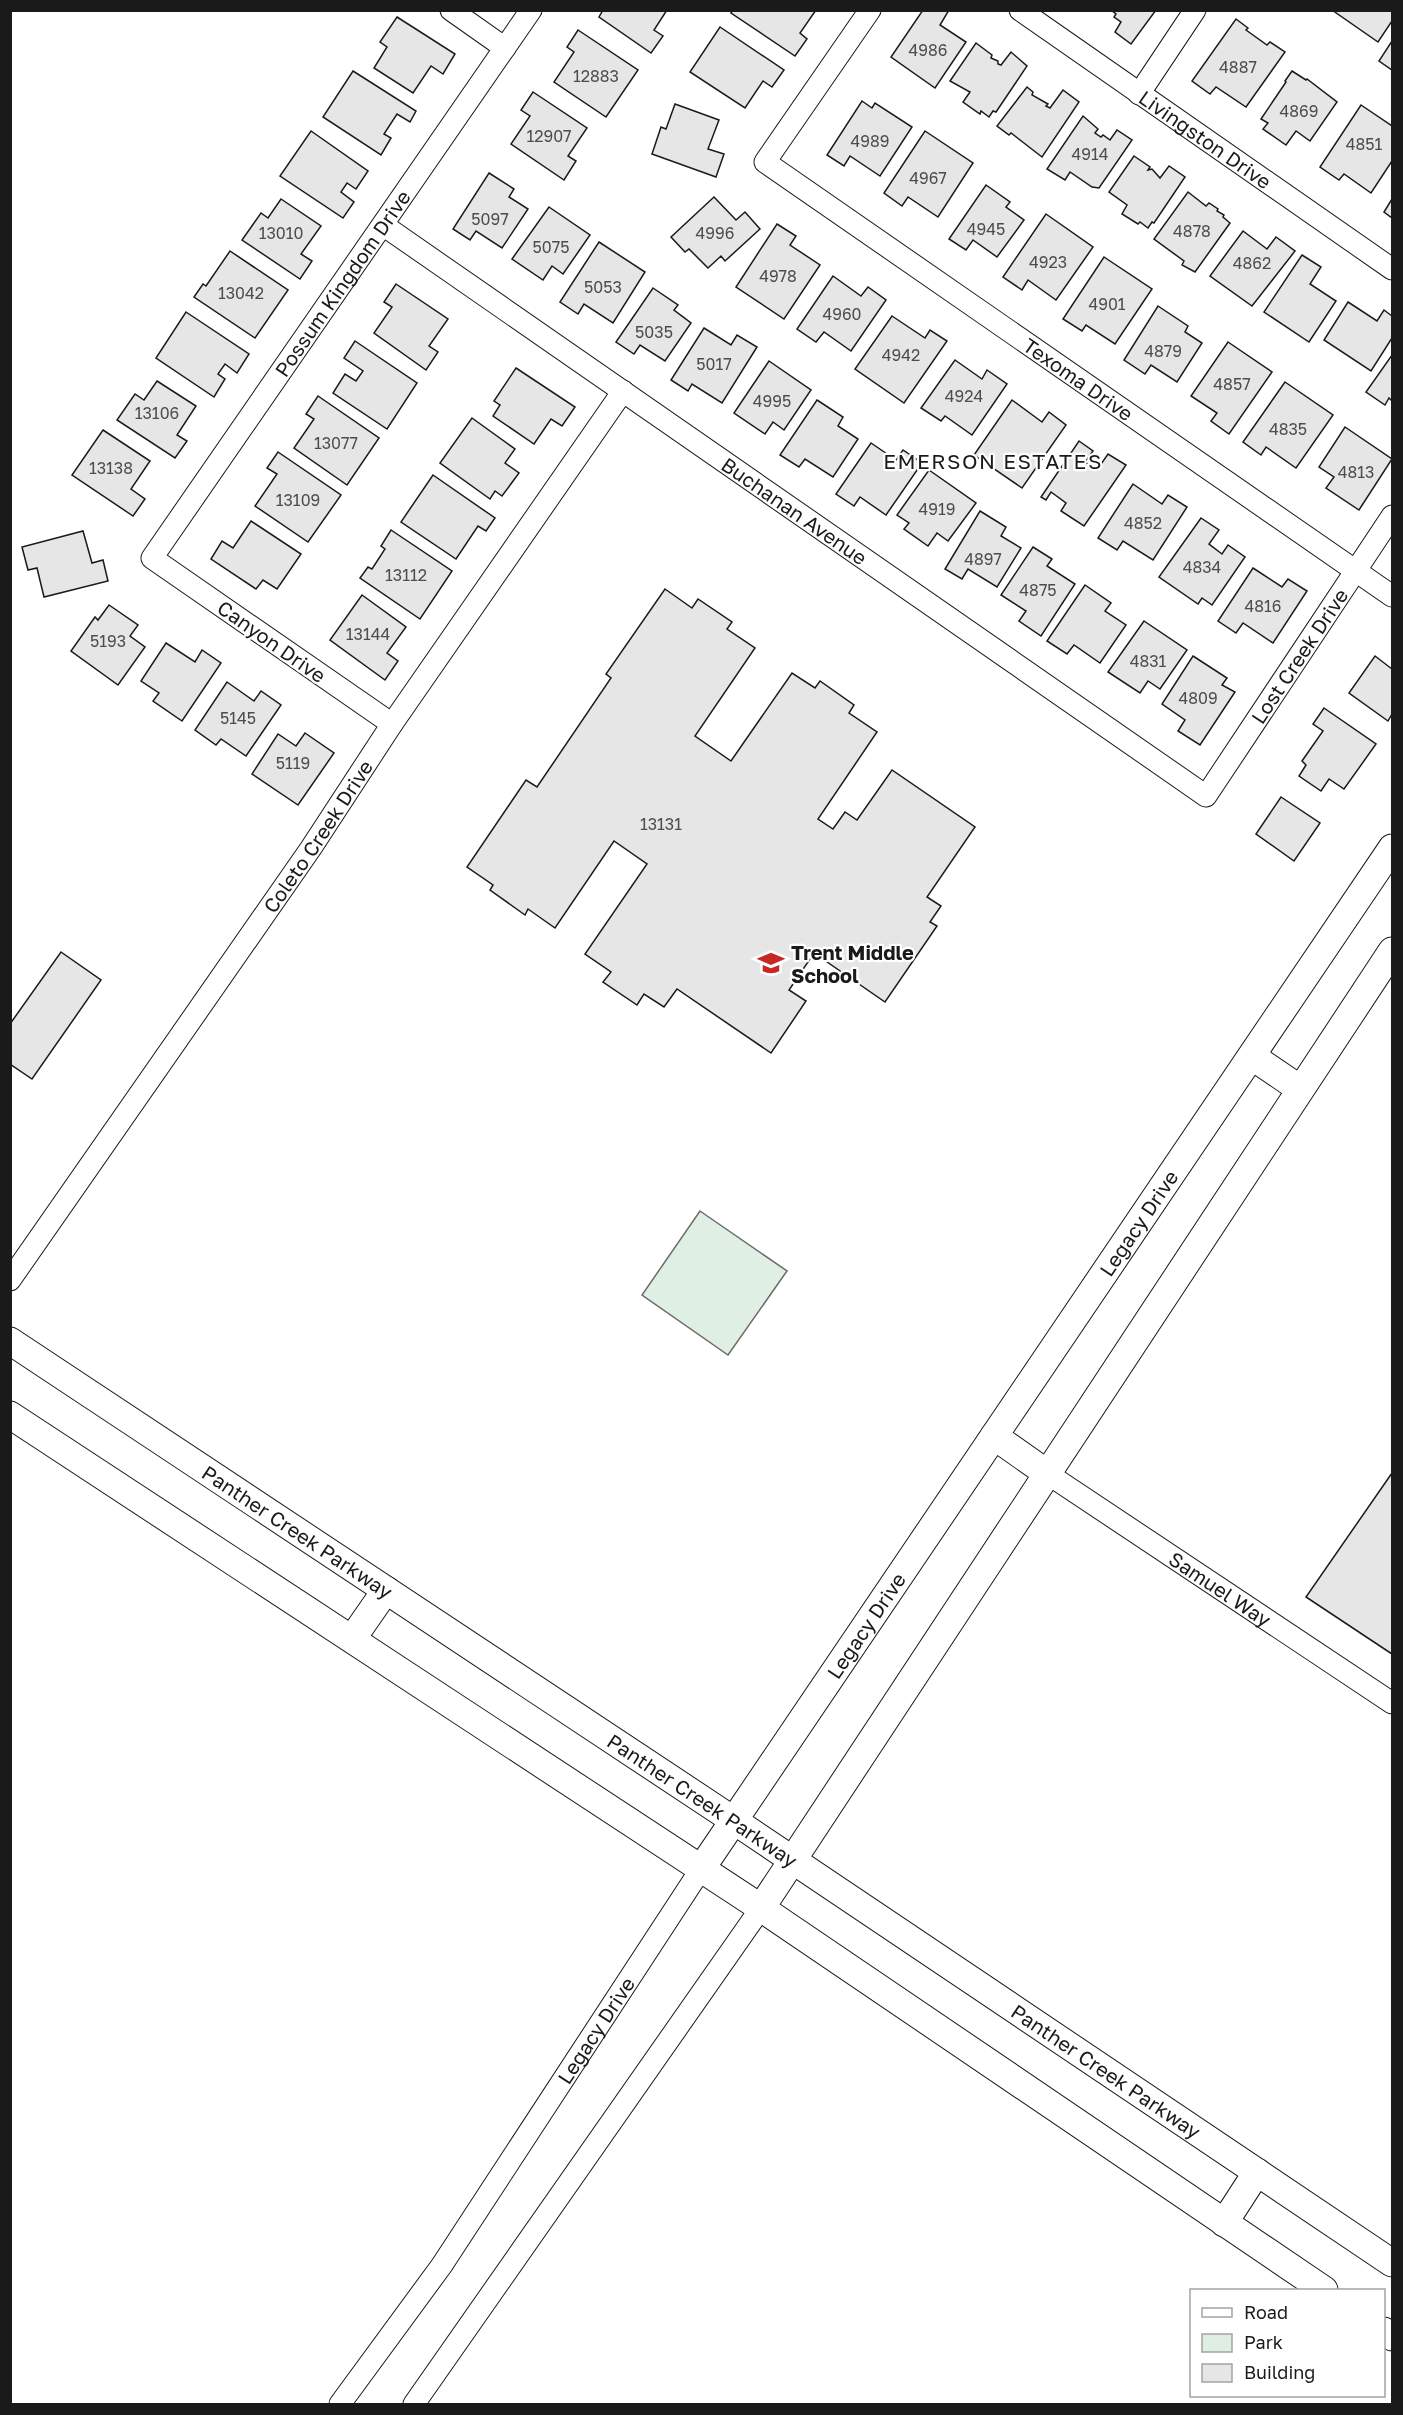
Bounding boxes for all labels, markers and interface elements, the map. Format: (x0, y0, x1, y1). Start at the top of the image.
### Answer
house number: 4986 (909, 40, 947, 60)
house number: 4887 (1219, 57, 1257, 77)
house number: 12883 (573, 66, 619, 86)
street label: Livingston Drive (1135, 85, 1276, 193)
house number: 4869 (1280, 101, 1318, 121)
house number: 12907 (526, 126, 572, 146)
house number: 4989 (851, 131, 889, 151)
house number: 4851 (1346, 134, 1383, 154)
house number: 4914 (1072, 144, 1108, 164)
house number: 4967 (909, 168, 947, 188)
street label: Possum Kingdom Drive (269, 185, 415, 381)
house number: 5097 (471, 209, 509, 229)
house number: 4945 (967, 219, 1005, 239)
house number: 4878 (1173, 221, 1211, 241)
house number: 13010 (259, 223, 303, 243)
house number: 4996 (696, 223, 734, 243)
house number: 5075 (533, 237, 569, 257)
house number: 4923 (1029, 252, 1067, 272)
house number: 4862 (1233, 253, 1271, 273)
house number: 4978 (759, 266, 797, 286)
house number: 5053 (584, 277, 622, 297)
house number: 13042 (218, 283, 264, 303)
house number: 4901 (1088, 294, 1126, 314)
house number: 4960 (822, 304, 862, 324)
house number: 5035 (635, 322, 673, 342)
street label: Texoma Drive (1019, 333, 1138, 425)
house number: 4879 (1144, 341, 1182, 361)
house number: 4942 (882, 345, 920, 365)
house number: 5017 (696, 354, 732, 374)
house number: 4857 (1213, 374, 1251, 394)
house number: 4924 (945, 386, 983, 406)
house number: 4995 (753, 391, 791, 411)
house number: 13106 (135, 403, 179, 423)
house number: 4835 (1269, 419, 1307, 439)
house number: 13077 (314, 433, 358, 453)
district label: EMERSON ESTATES (883, 448, 1103, 474)
street label: Buchanan Avenue (717, 452, 872, 569)
house number: 13138 (89, 458, 133, 478)
house number: 4813 (1338, 462, 1374, 482)
house number: 13109 (276, 490, 320, 510)
house number: 4919 (919, 499, 955, 519)
house number: 4852 (1124, 513, 1162, 533)
house number: 4897 (964, 549, 1002, 569)
house number: 4834 (1183, 557, 1221, 577)
house number: 13112 (385, 565, 427, 585)
house number: 4875 (1019, 580, 1057, 600)
street label: Lost Creek Drive (1246, 584, 1353, 728)
street label: Canyon Drive (213, 595, 331, 687)
house number: 4816 (1245, 596, 1281, 616)
house number: 13144 (346, 624, 390, 644)
house number: 5193 (90, 631, 126, 651)
house number: 4831 (1130, 651, 1167, 671)
house number: 4809 (1178, 688, 1218, 708)
house number: 5145 (220, 708, 256, 728)
house number: 5119 (276, 753, 310, 773)
street label: Coleto Creek Drive (258, 755, 377, 917)
house number: 13131 (640, 814, 682, 834)
place label: Trent Middle School (791, 940, 914, 987)
school or university icon: Trent Middle School (756, 948, 786, 978)
street label: Legacy Drive (1094, 1165, 1183, 1281)
street label: Panther Creek Parkway (198, 1460, 397, 1603)
street label: Samuel Way (1165, 1546, 1276, 1631)
street label: Legacy Drive (821, 1568, 910, 1683)
street label: Panther Creek Parkway (603, 1728, 802, 1872)
street label: Legacy Drive (552, 1972, 639, 2088)
street label: Panther Creek Parkway (1007, 1999, 1206, 2143)
legend (1190, 2289, 1385, 2397)
text: Road (1244, 2301, 1288, 2323)
text: Park (1244, 2331, 1283, 2353)
text: Building (1244, 2361, 1315, 2383)

